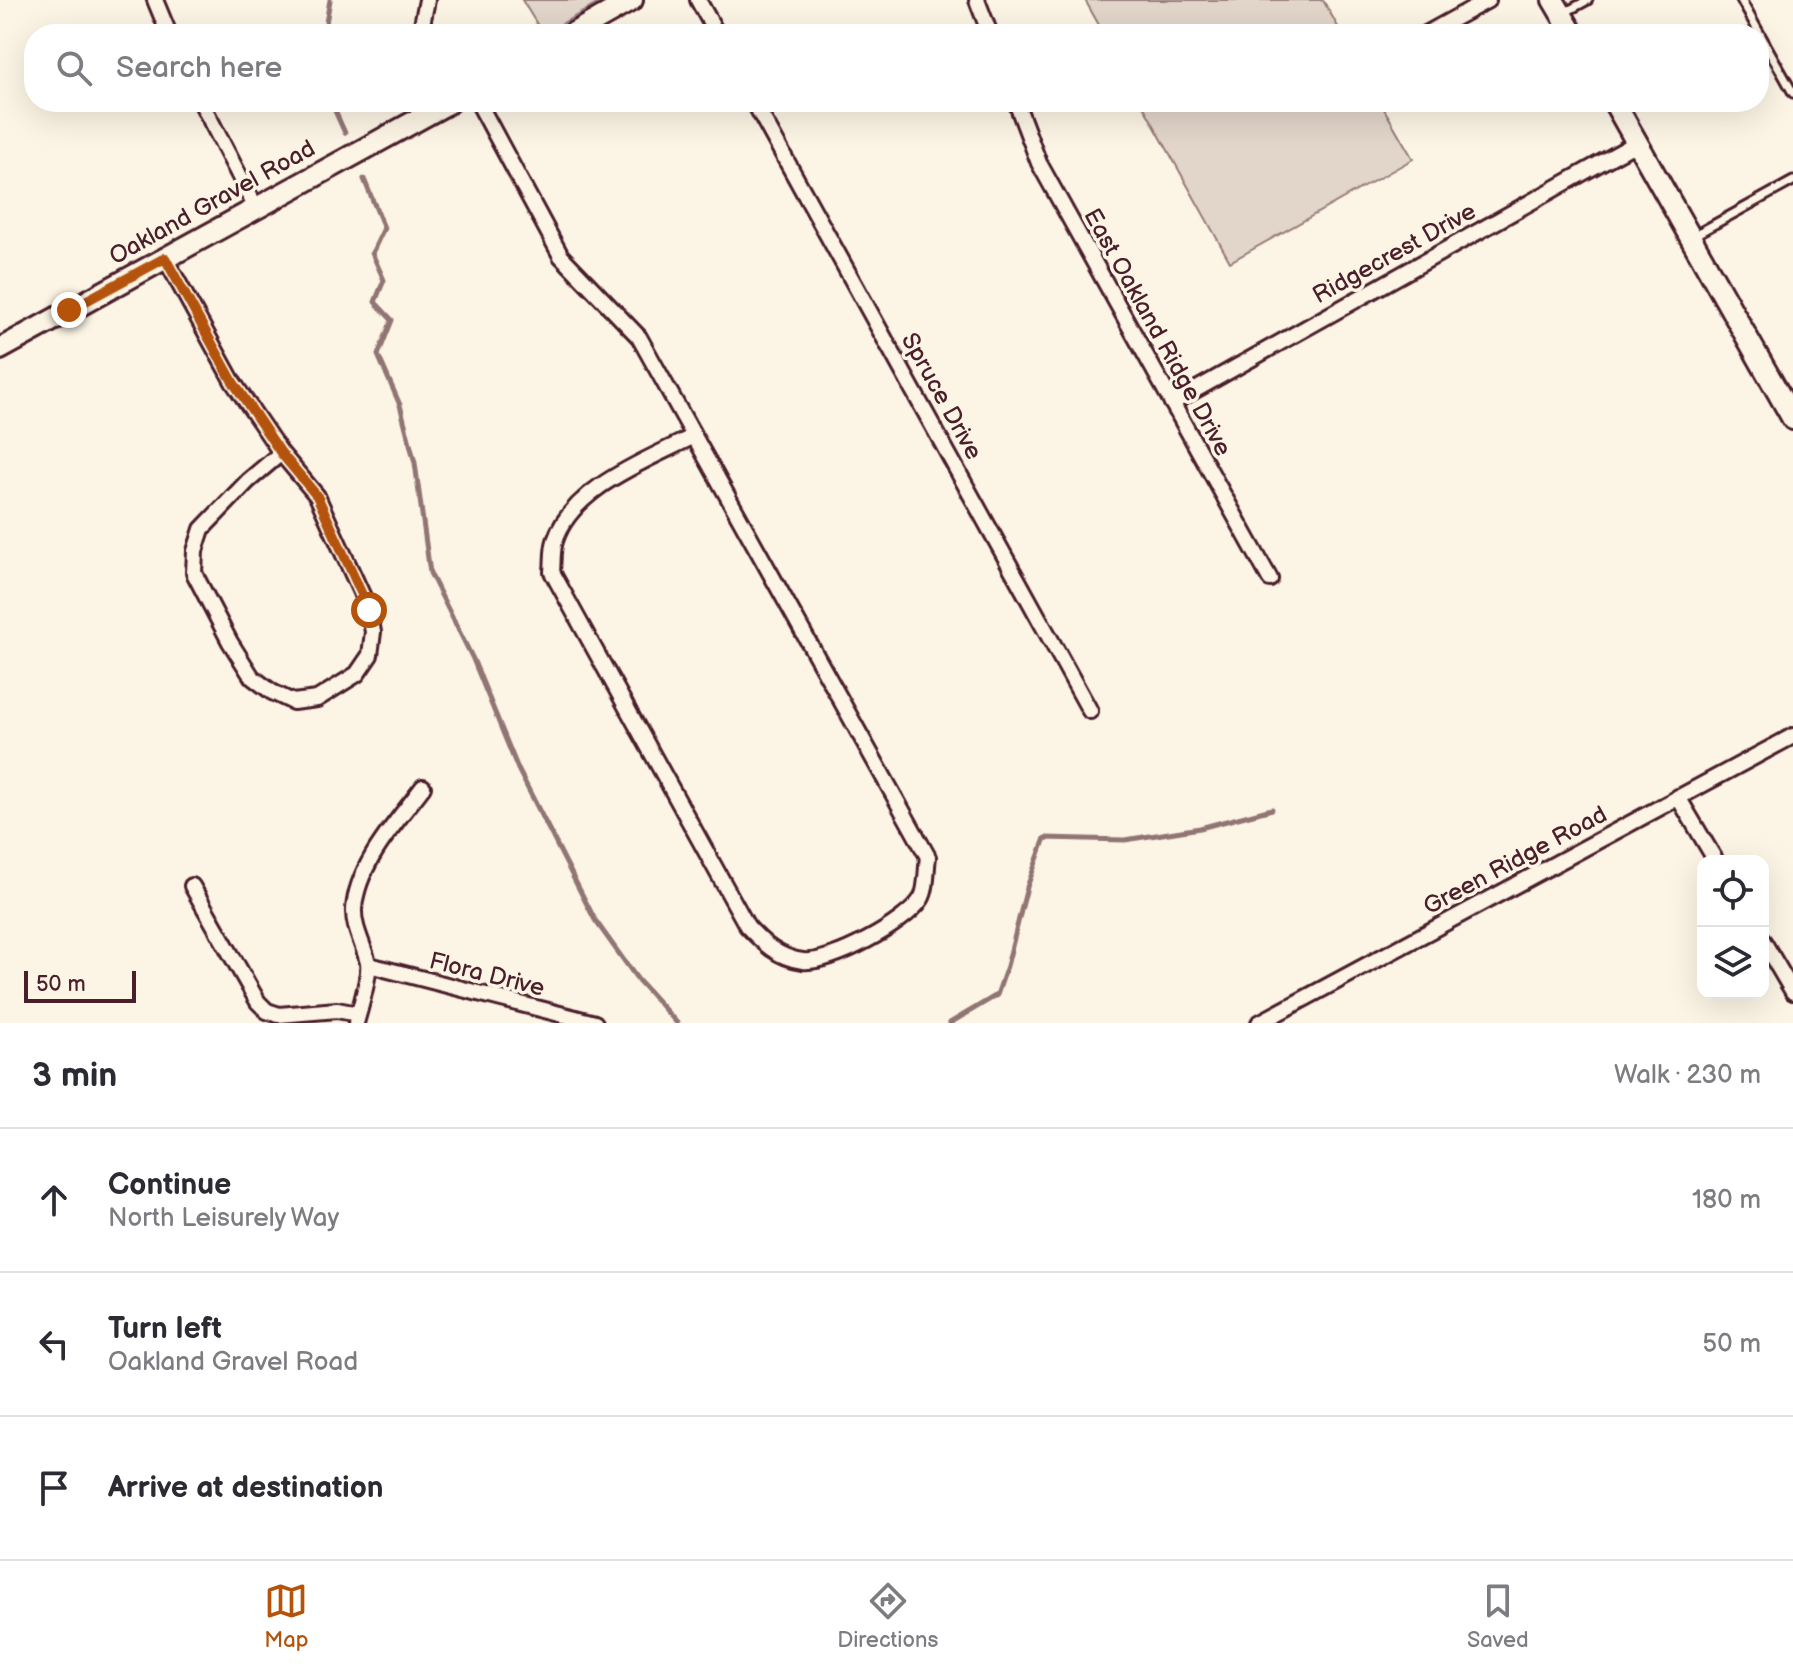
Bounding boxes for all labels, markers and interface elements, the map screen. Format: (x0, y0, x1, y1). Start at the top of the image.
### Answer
search box (24, 24, 1769, 112)
icon: search (52, 46, 96, 90)
text: Search here (116, 50, 282, 86)
street label: Oakland Gravel Road (104, 134, 320, 271)
street label: Ridgecrest Drive (1308, 197, 1481, 310)
street label: East Oakland Ridge Drive (1077, 203, 1238, 461)
route end (51, 292, 87, 328)
street label: Spruce Drive (895, 328, 988, 465)
route start (351, 592, 387, 628)
street label: Green Ridge Road (1418, 800, 1612, 921)
map controls (1697, 855, 1769, 999)
button: locate (1697, 855, 1769, 927)
button: layers (1697, 927, 1769, 999)
street label: Flora Drive (426, 946, 548, 1003)
scale bar (24, 967, 136, 1003)
text: 50 m (36, 971, 86, 998)
text: 3 min (32, 1055, 117, 1096)
text: Walk · 230 m (1614, 1060, 1761, 1091)
text: Continue (108, 1167, 231, 1203)
icon: ahead (32, 1178, 76, 1222)
text: 180 m (1692, 1185, 1761, 1216)
text: North Leisurely Way (108, 1203, 339, 1234)
text: Turn left (108, 1311, 222, 1347)
icon: left (32, 1322, 76, 1366)
text: 50 m (1702, 1329, 1761, 1360)
text: Oakland Gravel Road (108, 1347, 358, 1378)
icon: arrive (32, 1466, 76, 1510)
text: Arrive at destination (108, 1470, 384, 1506)
tab: Map (264, 1579, 309, 1654)
tab: Directions (837, 1579, 938, 1654)
tab: Saved (1467, 1579, 1529, 1654)

